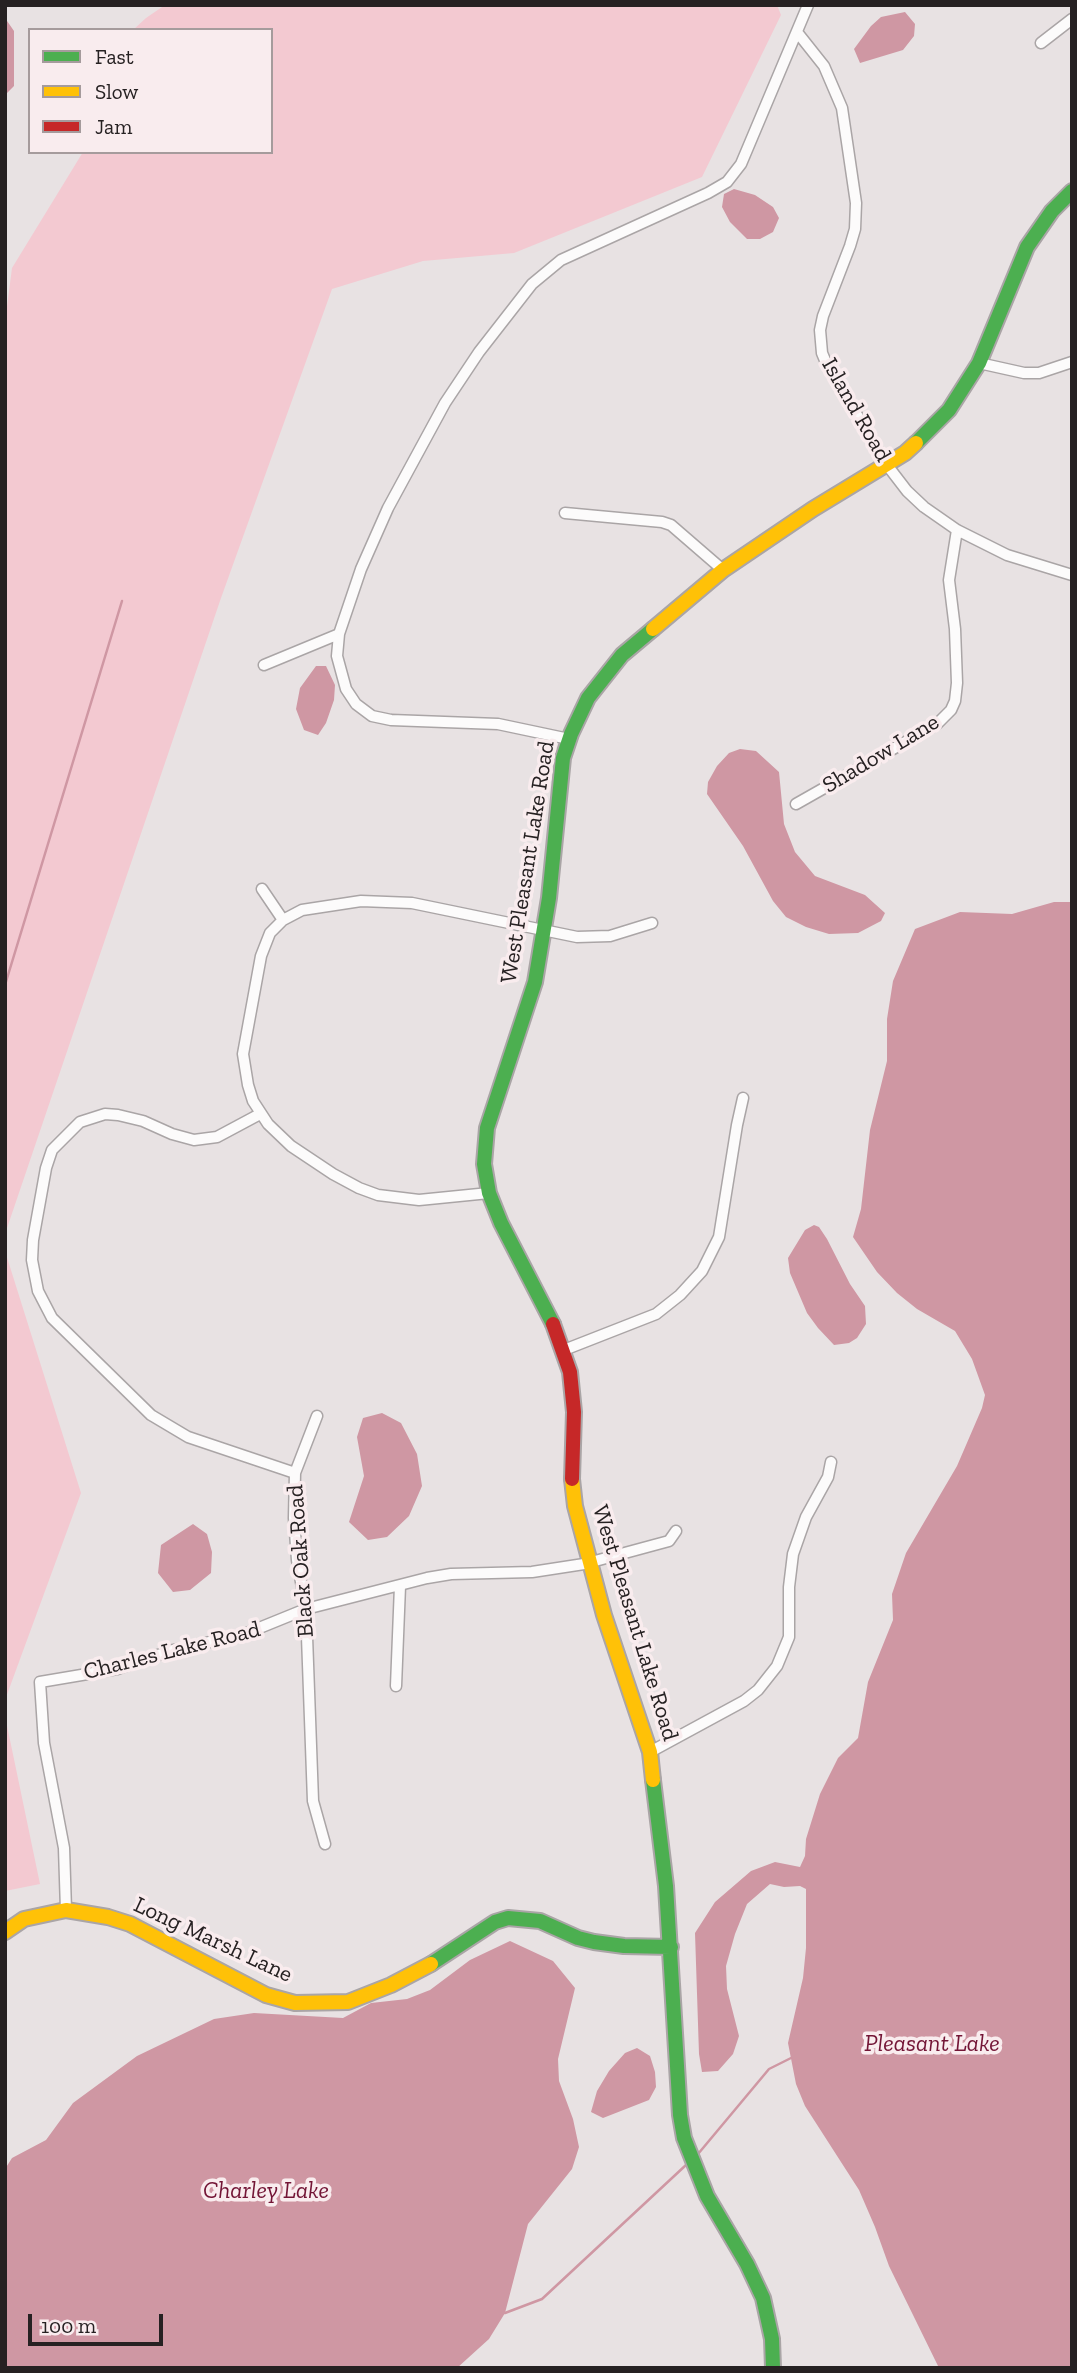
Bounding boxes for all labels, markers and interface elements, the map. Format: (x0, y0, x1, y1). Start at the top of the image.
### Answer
legend (28, 28, 273, 154)
text: Fast (95, 44, 134, 69)
text: Slow (95, 79, 138, 104)
text: Jam (95, 114, 132, 139)
street label: Island Road (815, 353, 897, 467)
street label: Shadow Lane (818, 708, 944, 800)
street label: West Pleasant Lake Road (495, 739, 561, 985)
street label: Black Oak Road (282, 1484, 320, 1638)
street label: West Pleasant Lake Road (586, 1502, 684, 1744)
street label: Charles Lake Road (81, 1616, 263, 1686)
street label: Long Marsh Lane (129, 1891, 297, 1989)
water label: Pleasant Lake (864, 2030, 1000, 2058)
water label: Charley Lake (203, 2177, 329, 2205)
scale bar (32, 2300, 166, 2344)
text: 100 m (41, 2313, 96, 2338)

